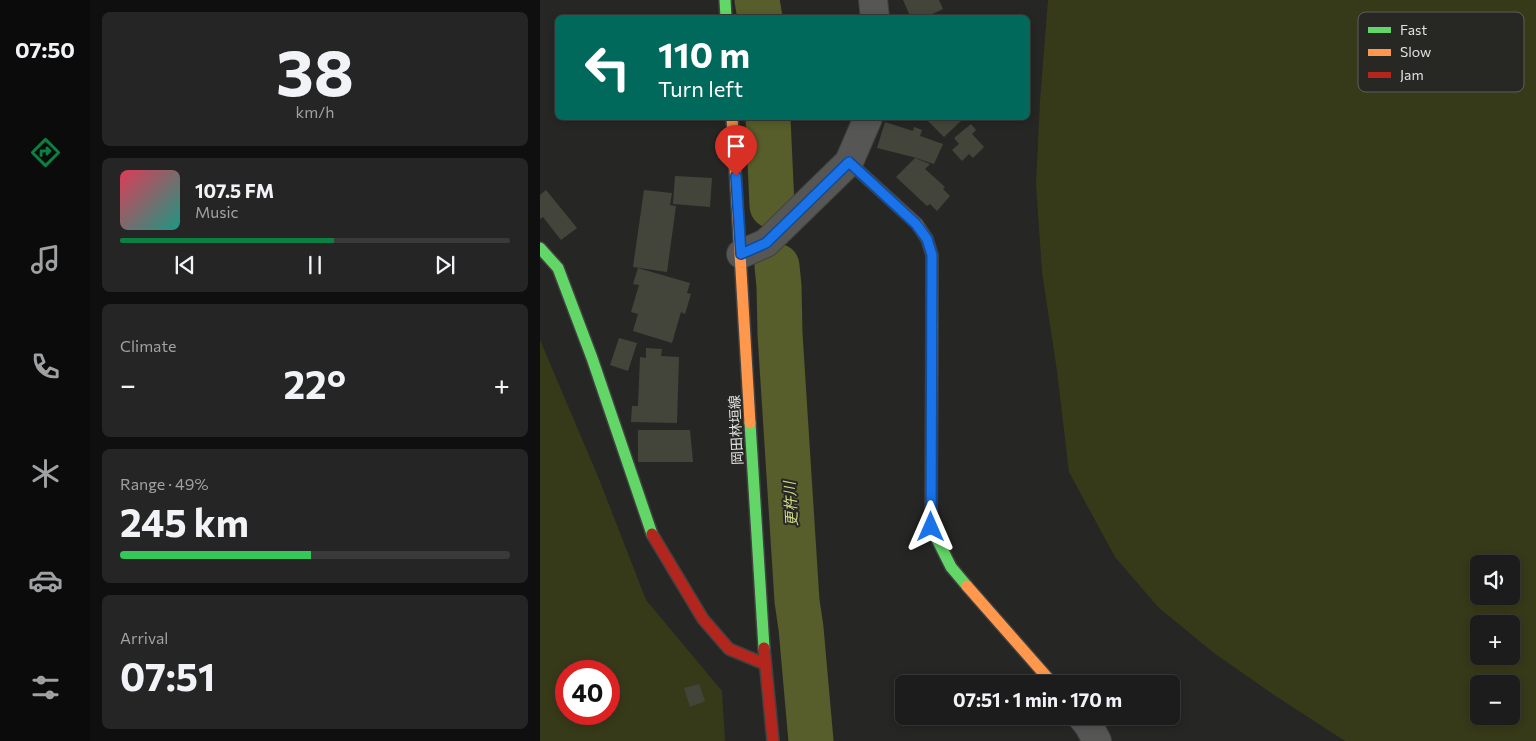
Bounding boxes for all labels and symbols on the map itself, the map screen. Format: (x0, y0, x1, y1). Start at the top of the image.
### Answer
legend (1358, 12, 1524, 92)
text: Fast (1400, 21, 1427, 38)
text: Slow (1400, 43, 1431, 60)
text: Jam (1400, 66, 1424, 83)
pin (715, 125, 757, 176)
street label: 岡田林垣線 (725, 395, 746, 465)
water label: 更杵川 (780, 479, 800, 527)
position arrow (904, 500, 956, 552)
speed limit sign: 40 (555, 660, 620, 725)

